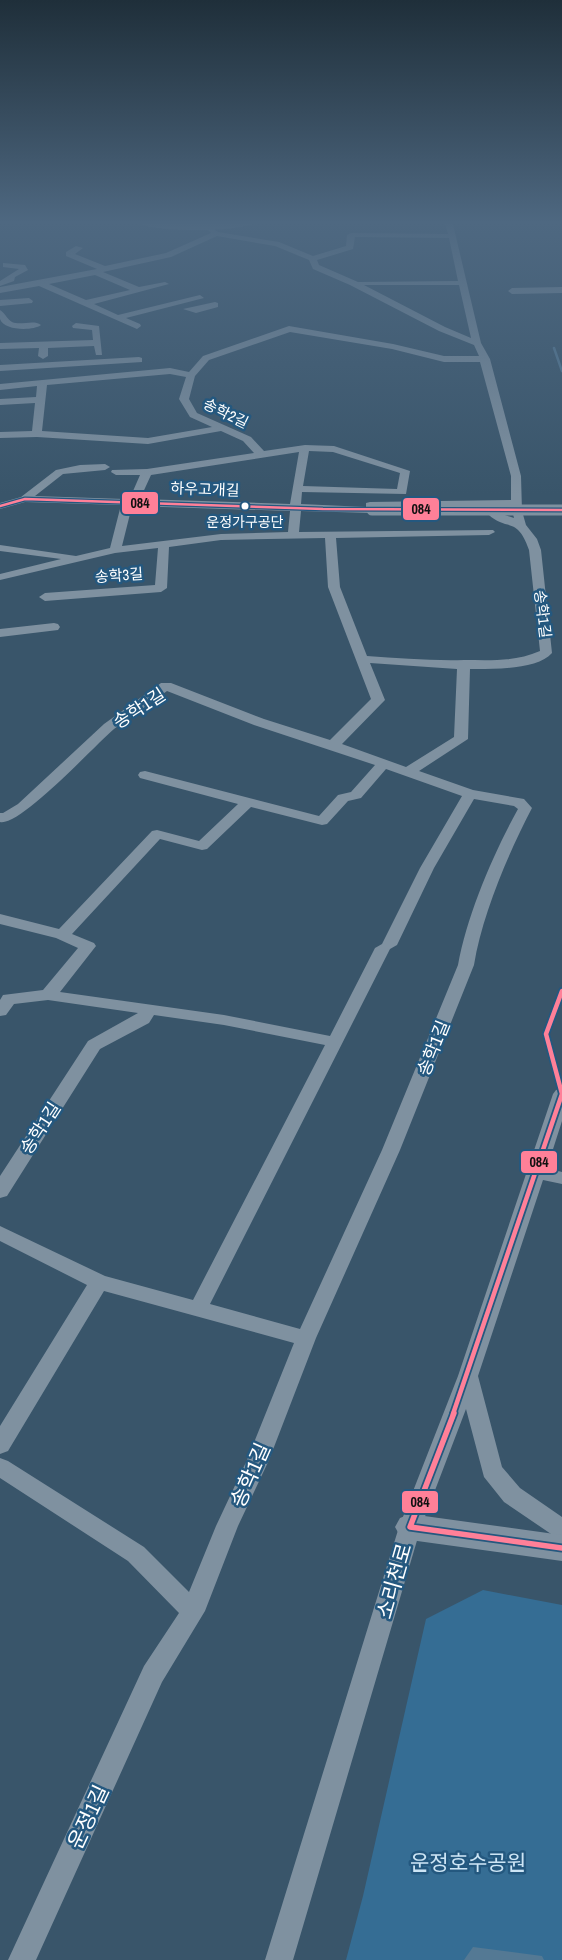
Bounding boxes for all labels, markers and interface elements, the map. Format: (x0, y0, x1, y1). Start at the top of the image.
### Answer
street label: 송학2길 (200, 393, 252, 433)
street label: 하우고개길 (170, 477, 240, 501)
line badge: 084 (121, 491, 159, 515)
text: 084 (130, 494, 150, 512)
line badge: 084 (402, 497, 440, 521)
text: 084 (411, 500, 431, 518)
marker: 운정가구공단 (240, 501, 250, 511)
place label: 운정가구공단 (206, 513, 284, 531)
street label: 송학3길 (94, 563, 144, 587)
street label: 송학1길 (530, 589, 556, 639)
street label: 송학1길 (108, 682, 170, 734)
street label: 송학1길 (411, 1016, 455, 1080)
street label: 송학1길 (14, 1097, 66, 1159)
line badge: 084 (520, 1150, 558, 1174)
text: 084 (529, 1153, 549, 1171)
street label: 송학1길 (223, 1438, 277, 1512)
line badge: 084 (401, 1490, 439, 1514)
text: 084 (410, 1493, 430, 1511)
street label: 소리천로 (369, 1540, 419, 1622)
street label: 운정1길 (61, 1780, 115, 1854)
park label: 운정호수공원 (410, 1848, 526, 1877)

